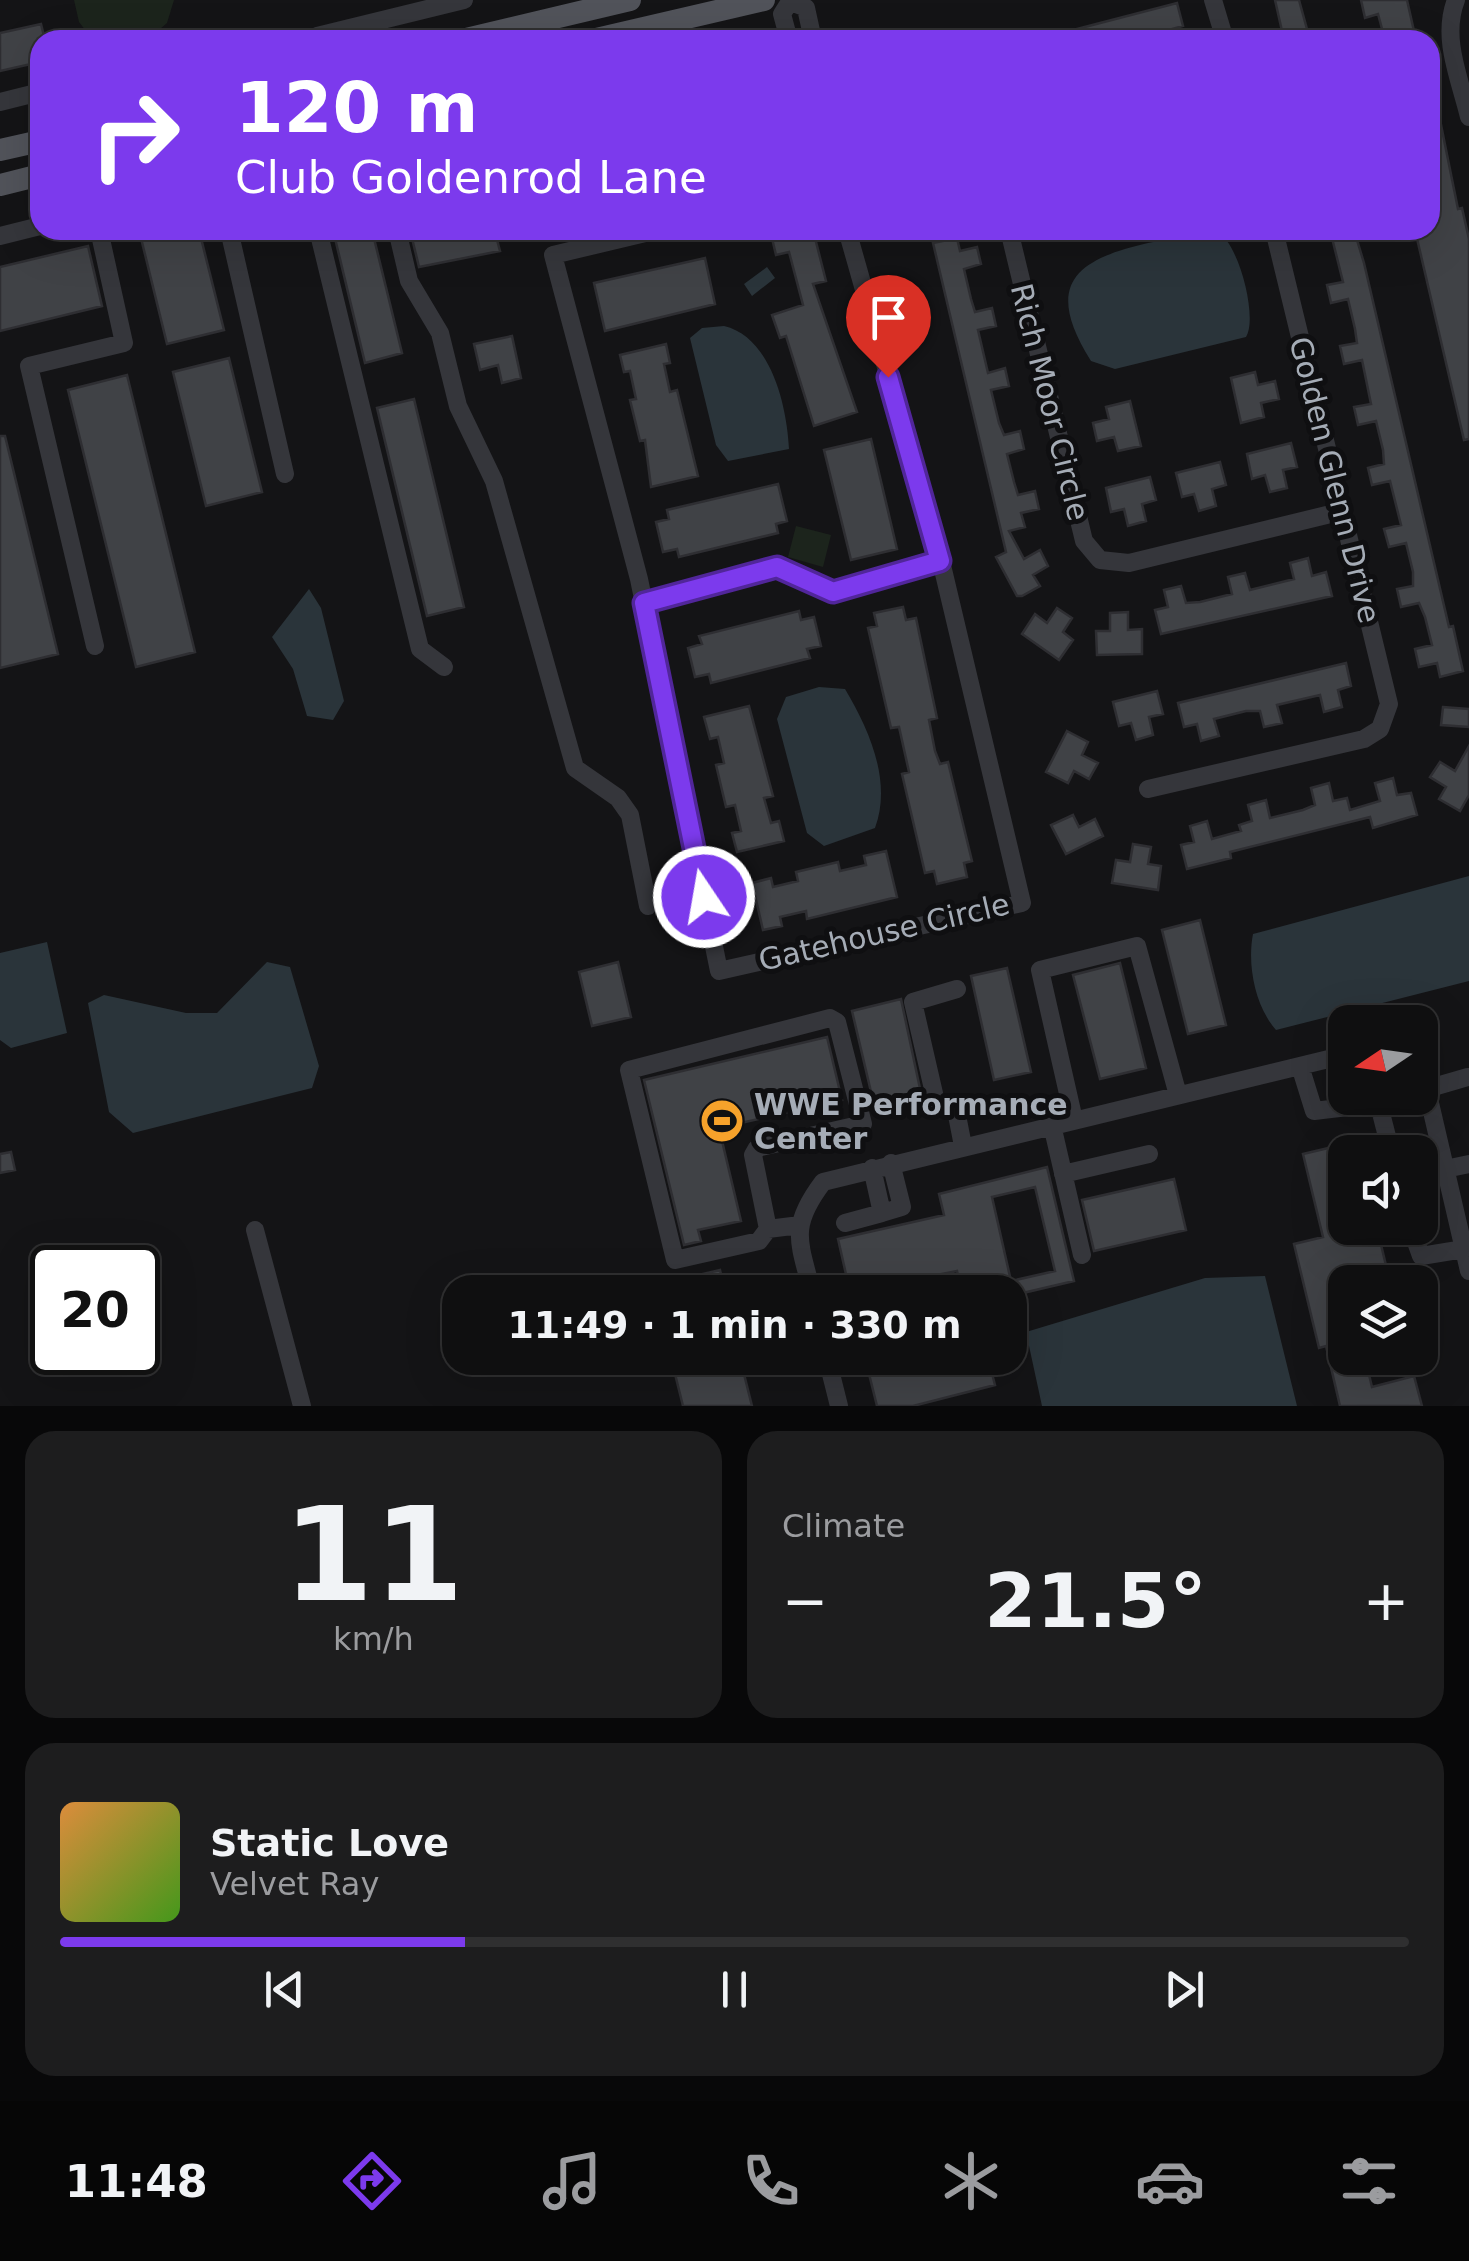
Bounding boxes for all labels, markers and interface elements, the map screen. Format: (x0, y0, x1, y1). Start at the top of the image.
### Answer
text: 120 m (235, 67, 478, 149)
icon: right (70, 70, 200, 200)
text: Club Goldenrod Lane (235, 151, 707, 204)
pin (846, 275, 931, 378)
street label: Rich Moor Circle (1004, 280, 1096, 524)
icon: arrive (861, 290, 916, 345)
street label: Golden Glenn Drive (1283, 333, 1387, 627)
position arrow (652, 845, 756, 949)
street label: Gatehouse Circle (755, 886, 1013, 978)
north arrow (1328, 1005, 1438, 1115)
map controls (1328, 1005, 1438, 1375)
place label: WWE Performance Center (754, 1087, 1068, 1156)
sports icon: WWE Performance Center (699, 1098, 745, 1144)
button: sound (1328, 1135, 1438, 1245)
speed limit sign: 20 (30, 1245, 160, 1375)
button: layers (1328, 1265, 1438, 1375)
text: 11:49 · 1 min · 330 m (507, 1303, 962, 1347)
text: 11 (283, 1479, 464, 1631)
text: Climate (782, 1507, 905, 1545)
text: 21.5° (984, 1557, 1207, 1645)
text: − (782, 1569, 828, 1633)
text: + (1363, 1569, 1409, 1633)
text: km/h (333, 1620, 414, 1658)
text: Static Love (210, 1821, 449, 1865)
text: Velvet Ray (210, 1865, 379, 1903)
icon: previous (257, 1962, 312, 2017)
icon: pause (707, 1962, 762, 2017)
icon: next (1157, 1962, 1212, 2017)
icon: directions (337, 2146, 407, 2216)
icon: music (537, 2146, 607, 2216)
icon: phone (736, 2146, 806, 2216)
icon: climate (936, 2146, 1006, 2216)
icon: car (1135, 2146, 1205, 2216)
icon: filters (1334, 2146, 1404, 2216)
text: 11:48 (65, 2155, 208, 2208)

